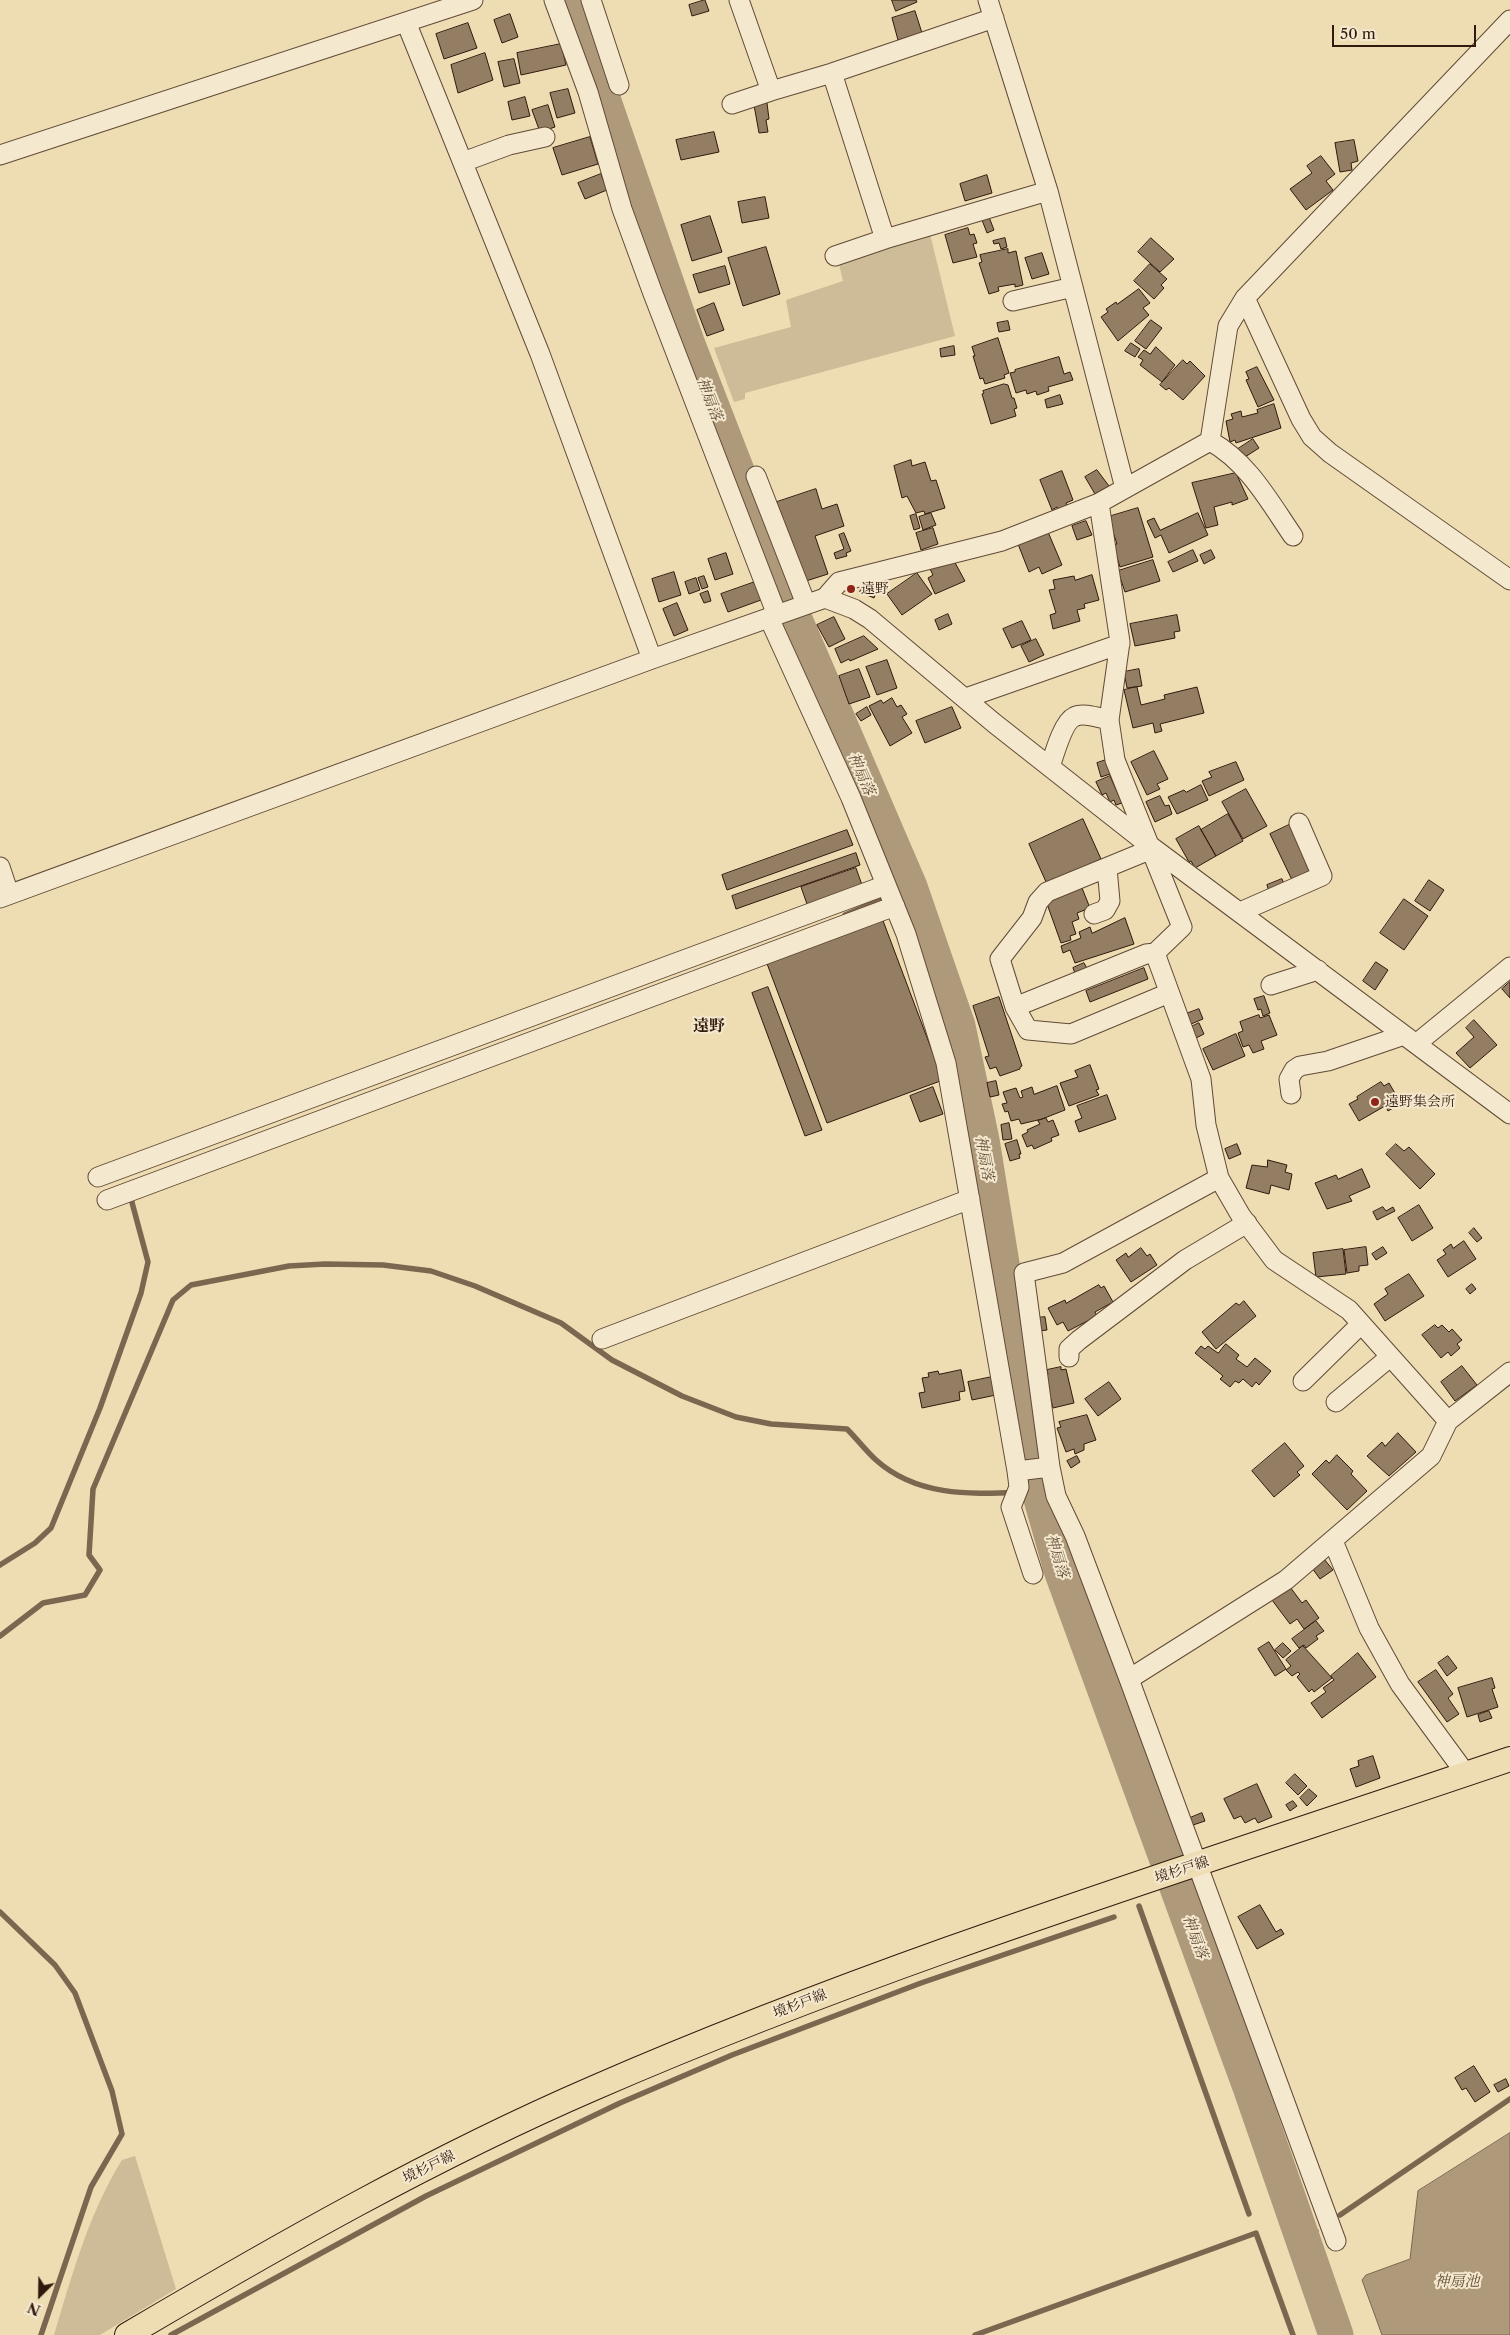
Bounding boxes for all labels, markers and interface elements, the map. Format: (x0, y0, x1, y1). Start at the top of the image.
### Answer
scale bar (1335, 15, 1479, 47)
text: 50 m (1340, 24, 1376, 43)
water label: 神扇落 (693, 375, 725, 423)
place label: 遠野 (861, 581, 889, 597)
marker: 遠野 (845, 583, 857, 595)
water label: 神扇落 (844, 750, 878, 798)
district label: 遠野 (693, 1016, 725, 1036)
place label: 遠野集会所 (1385, 1094, 1455, 1110)
marker: 遠野集会所 (1369, 1096, 1381, 1108)
water label: 神扇落 (971, 1134, 997, 1182)
water label: 神扇落 (1042, 1532, 1072, 1580)
street label: 境杉戸線 (1153, 1853, 1211, 1887)
water label: 神扇落 (1179, 1913, 1211, 1961)
street label: 境杉戸線 (771, 1986, 829, 2022)
street label: 境杉戸線 (400, 2147, 458, 2187)
north arrow (15, 2270, 65, 2320)
water label: 神扇池 (1435, 2273, 1479, 2291)
text: N (25, 2298, 43, 2319)

